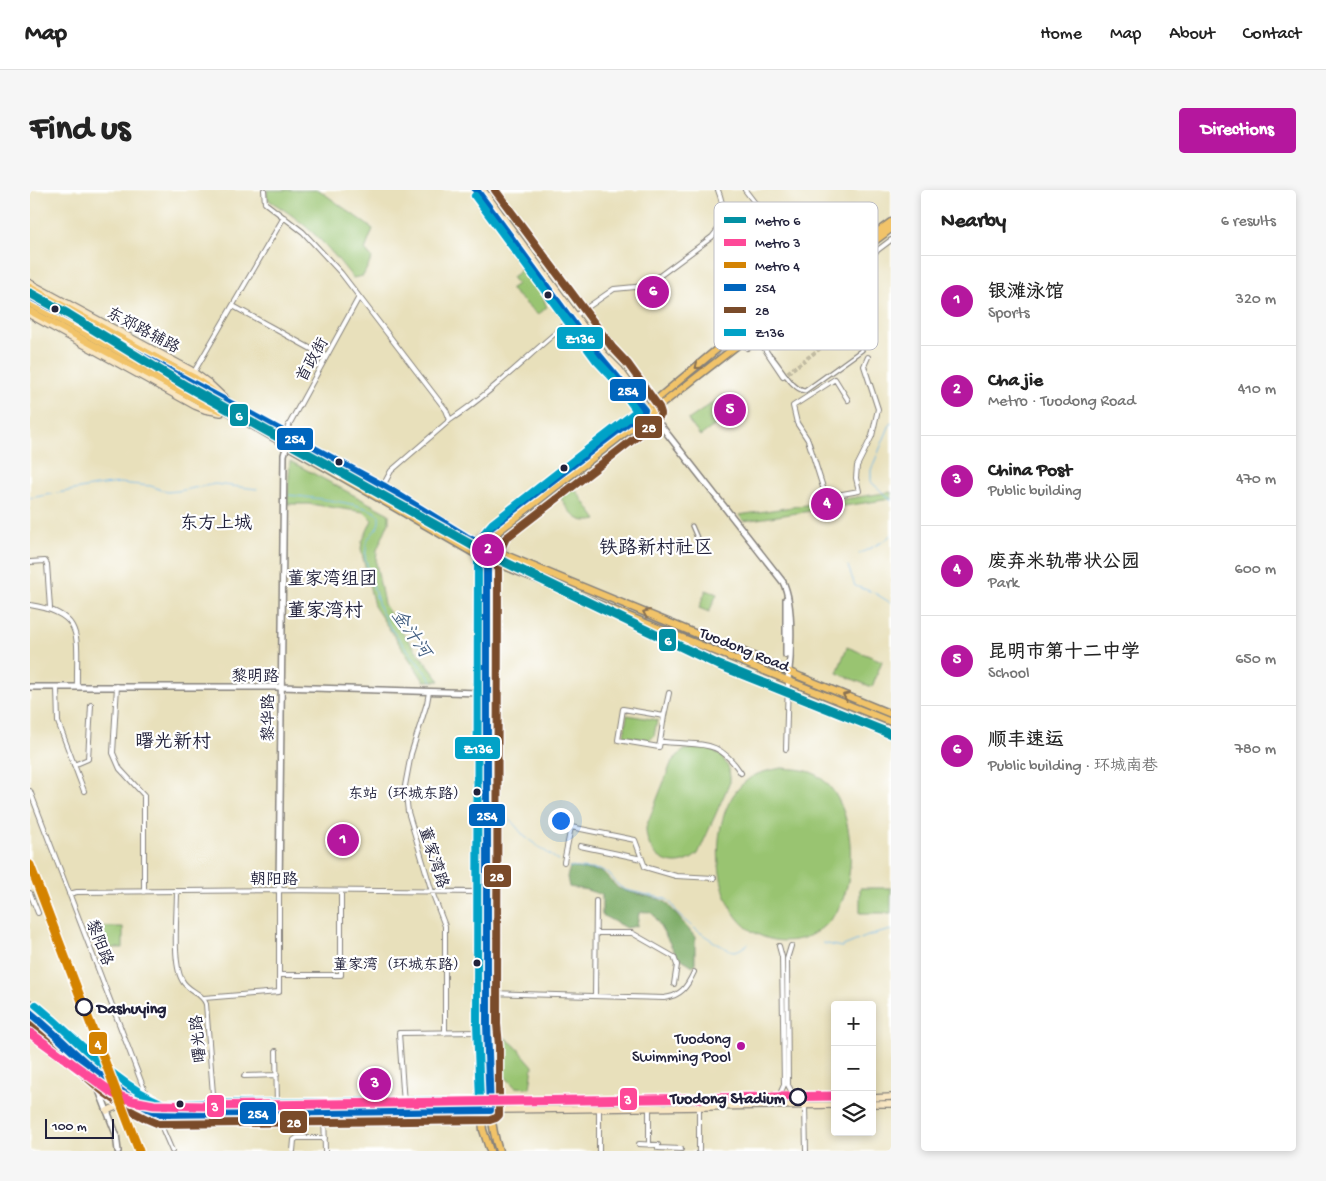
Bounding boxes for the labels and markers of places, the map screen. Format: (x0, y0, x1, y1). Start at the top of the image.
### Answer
pin: 6 (637, 273, 669, 311)
unlabelled marker (543, 290, 553, 300)
unlabelled marker (50, 304, 60, 314)
pin: 5 (714, 391, 746, 429)
unlabelled marker (334, 457, 344, 467)
unlabelled marker (559, 463, 569, 473)
pin: 4 (811, 485, 843, 523)
pin: 2 (472, 531, 504, 569)
place label: 东站（环城东路） (348, 786, 468, 804)
marker: 东站（环城东路） (472, 787, 482, 797)
pin: 1 (327, 821, 359, 859)
place label: 董家湾（环城东路） (333, 957, 468, 975)
marker: 董家湾（环城东路） (472, 958, 482, 968)
marker: Dashuying (75, 998, 93, 1016)
place label: Dashuying (95, 1001, 166, 1020)
place label: Tuodong Swimming Pool (632, 1031, 731, 1068)
marker: Tuodong Swimming Pool (735, 1040, 747, 1052)
pin: 3 (359, 1065, 391, 1103)
marker: Tuodong Stadium (789, 1088, 807, 1106)
place label: Tuodong Stadium (668, 1091, 786, 1110)
unlabelled marker (175, 1099, 185, 1109)

